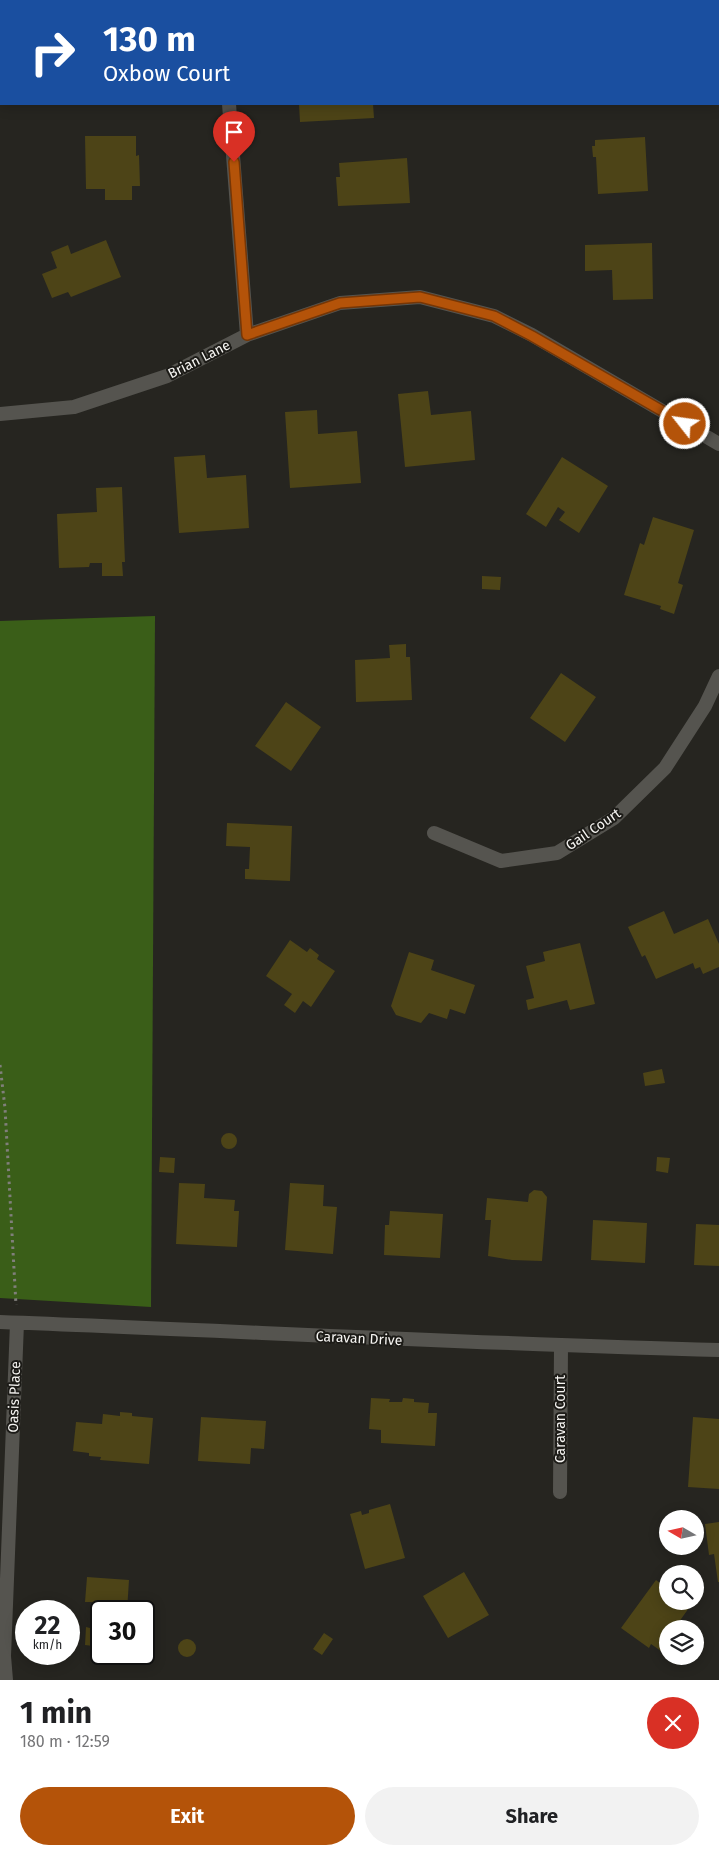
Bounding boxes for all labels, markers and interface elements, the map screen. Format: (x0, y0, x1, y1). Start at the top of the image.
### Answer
text: 130 m (103, 18, 196, 60)
icon: right (20, 20, 85, 85)
text: Oxbow Court (103, 60, 230, 87)
pin (213, 111, 255, 162)
icon: arrive (220, 118, 248, 146)
street label: Brian Lane (165, 337, 233, 382)
position arrow (658, 397, 710, 449)
street label: Gail Court (563, 804, 625, 854)
street label: Caravan Drive (315, 1328, 403, 1349)
street label: Oasis Place (5, 1361, 24, 1433)
street label: Caravan Court (552, 1374, 569, 1463)
north arrow (659, 1510, 704, 1555)
map controls (659, 1510, 704, 1665)
button: search (659, 1565, 704, 1610)
speed limit sign: 30 (90, 1600, 155, 1665)
text: 22 (35, 1611, 60, 1641)
button: layers (659, 1620, 704, 1665)
text: km/h (33, 1638, 62, 1652)
text: 1 min (20, 1695, 92, 1731)
button: close (647, 1697, 699, 1749)
text: 180 m · 12:59 (20, 1732, 110, 1751)
button: Exit (20, 1787, 355, 1845)
button: Share (365, 1787, 699, 1845)

